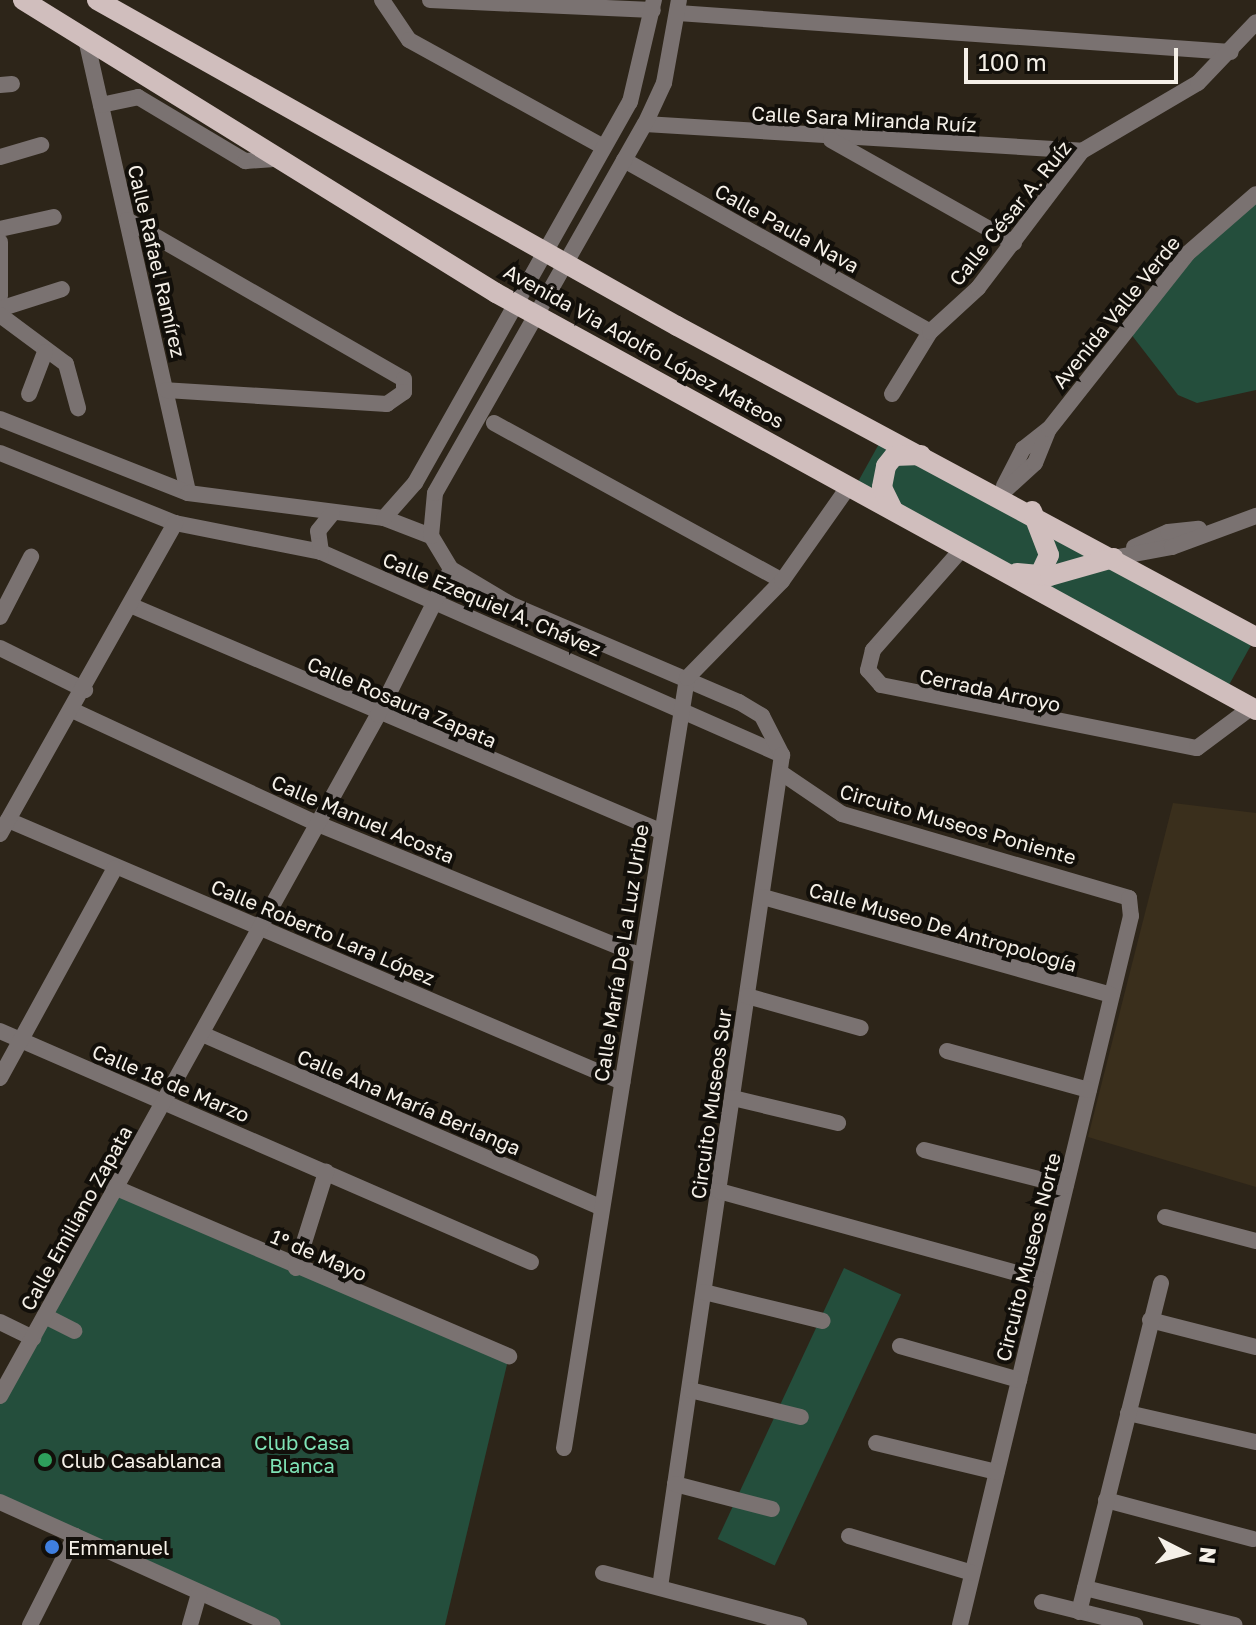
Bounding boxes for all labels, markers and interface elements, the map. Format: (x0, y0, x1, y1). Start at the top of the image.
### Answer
scale bar (968, 32, 1182, 82)
text: 100 m (978, 47, 1047, 76)
street label: Calle Sara Miranda Ruíz (751, 101, 977, 137)
street label: Calle César A. Ruíz (944, 136, 1076, 290)
street label: Calle Rafael Ramírez (123, 162, 191, 360)
street label: Calle Paula Nava (711, 178, 863, 278)
street label: Avenida Valle Verde (1047, 231, 1185, 393)
street label: Avenida Via Adolfo López Mateos (500, 259, 788, 433)
street label: Calle Ezequiel A. Chávez (379, 547, 605, 661)
street label: Calle Rosaura Zapata (304, 651, 500, 753)
street label: Cerrada Arroyo (917, 663, 1063, 717)
street label: Calle Manuel Acosta (268, 770, 458, 868)
street label: Circuito Museos Poniente (837, 779, 1079, 869)
street label: Calle María De La Luz Uribe (589, 822, 653, 1084)
street label: Calle Roberto Lara López (208, 874, 438, 990)
street label: Calle Museo De Antropología (806, 877, 1080, 977)
street label: Circuito Museos Sur (686, 1007, 736, 1201)
street label: Calle 18 de Marzo (89, 1039, 253, 1127)
street label: Calle Ana María Berlanga (294, 1044, 524, 1160)
street label: Calle Emiliano Zapata (15, 1121, 137, 1315)
street label: Circuito Museos Norte (990, 1150, 1066, 1364)
street label: 1º de Mayo (267, 1224, 371, 1286)
park label: Club Casa Blanca (254, 1430, 350, 1477)
place label: Club Casablanca (61, 1448, 222, 1472)
marker: Club Casablanca (36, 1451, 54, 1469)
north arrow (1144, 1513, 1224, 1593)
place label: Emmanuel (68, 1535, 169, 1559)
marker: Emmanuel (43, 1538, 61, 1556)
text: N (1194, 1546, 1223, 1565)

